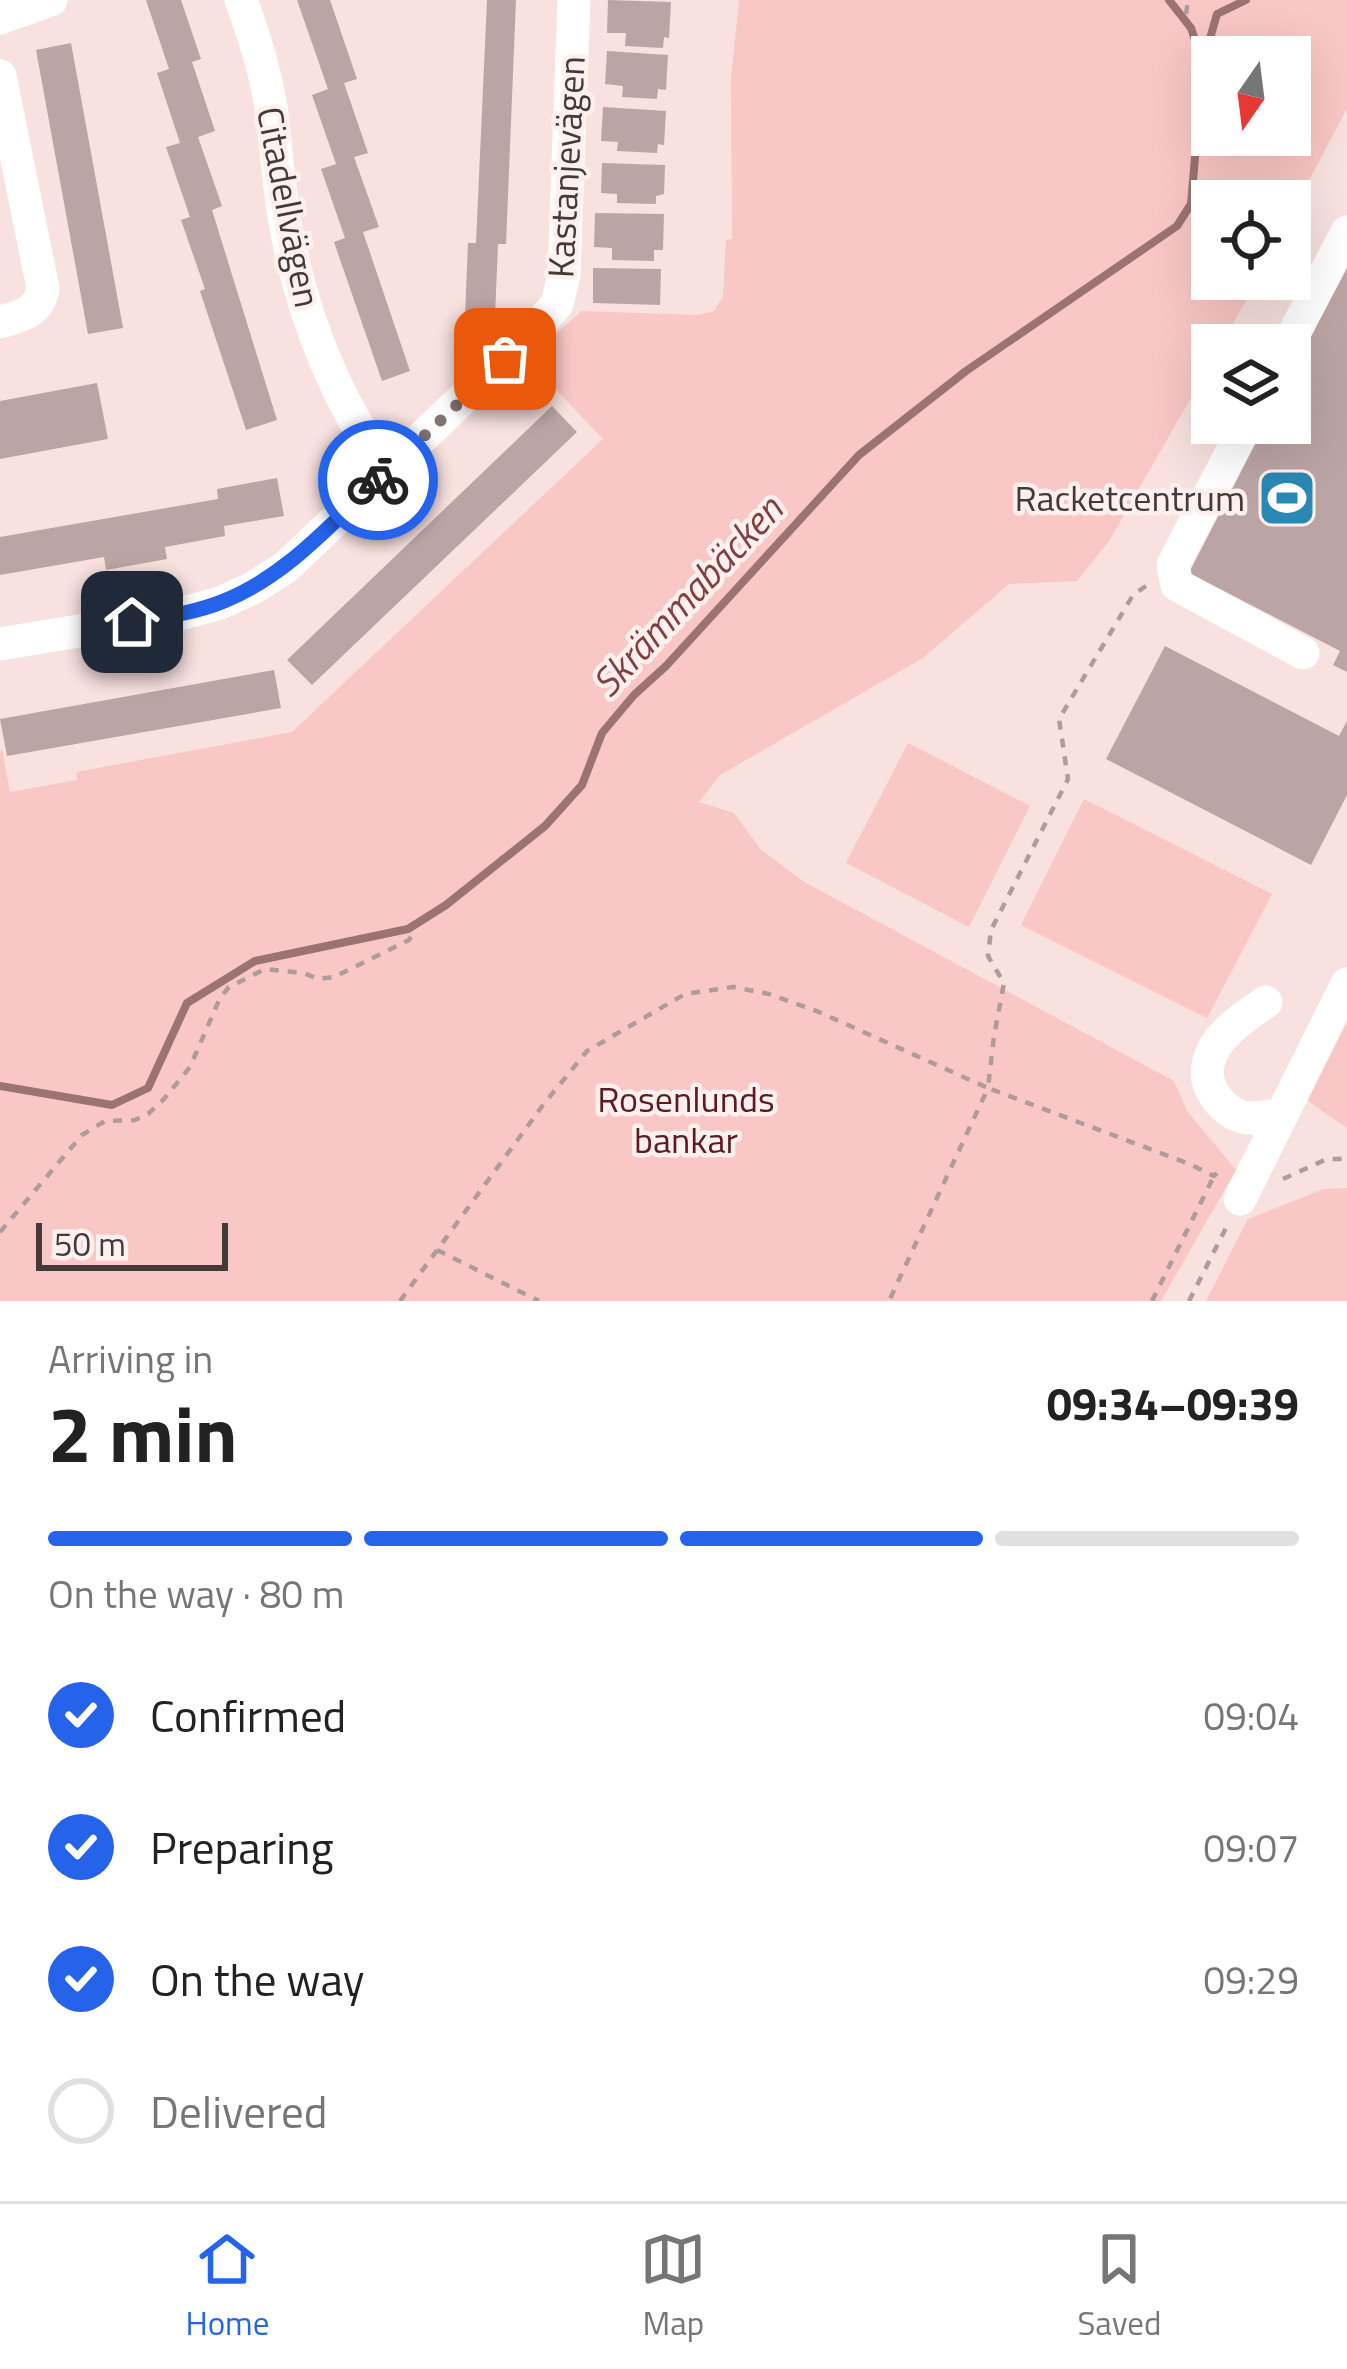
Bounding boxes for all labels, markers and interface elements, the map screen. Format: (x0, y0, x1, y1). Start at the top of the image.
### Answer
north arrow (1191, 36, 1311, 156)
map controls (1191, 36, 1311, 444)
street label: Kastanjevägen (532, 55, 599, 279)
street label: Citadellvägen (243, 102, 336, 312)
button: locate (1191, 180, 1311, 300)
pin (454, 308, 556, 410)
button: layers (1191, 324, 1311, 444)
icon: bag (472, 326, 538, 392)
courier (318, 420, 438, 540)
icon: bike (345, 447, 411, 513)
sports icon: Racketcentrum (1256, 467, 1318, 529)
place label: Racketcentrum (1014, 470, 1245, 525)
water label: Skrämmabäcken (577, 480, 797, 710)
pin (81, 571, 183, 673)
icon: home (99, 589, 165, 655)
park label: Rosenlunds bankar (597, 1071, 775, 1167)
scale bar (36, 1217, 228, 1270)
text: 50 m (54, 1219, 126, 1269)
text: Arriving in (48, 1329, 213, 1388)
text: 09:34–09:39 (1047, 1369, 1299, 1437)
text: 2 min (48, 1374, 238, 1492)
text: On the way · 80 m (48, 1564, 344, 1623)
text: Confirmed (150, 1681, 346, 1749)
icon: check (48, 1682, 114, 1748)
text: 09:04 (1203, 1686, 1299, 1745)
text: Preparing (150, 1813, 334, 1881)
icon: check (48, 1814, 114, 1880)
text: 09:07 (1203, 1818, 1299, 1877)
text: On the way (150, 1945, 364, 2013)
icon: check (48, 1946, 114, 2012)
text: 09:29 (1203, 1950, 1299, 2009)
text: Delivered (150, 2077, 328, 2145)
tab: Home (186, 2226, 269, 2348)
tab: Map (640, 2226, 706, 2348)
tab: Saved (1077, 2226, 1161, 2348)

